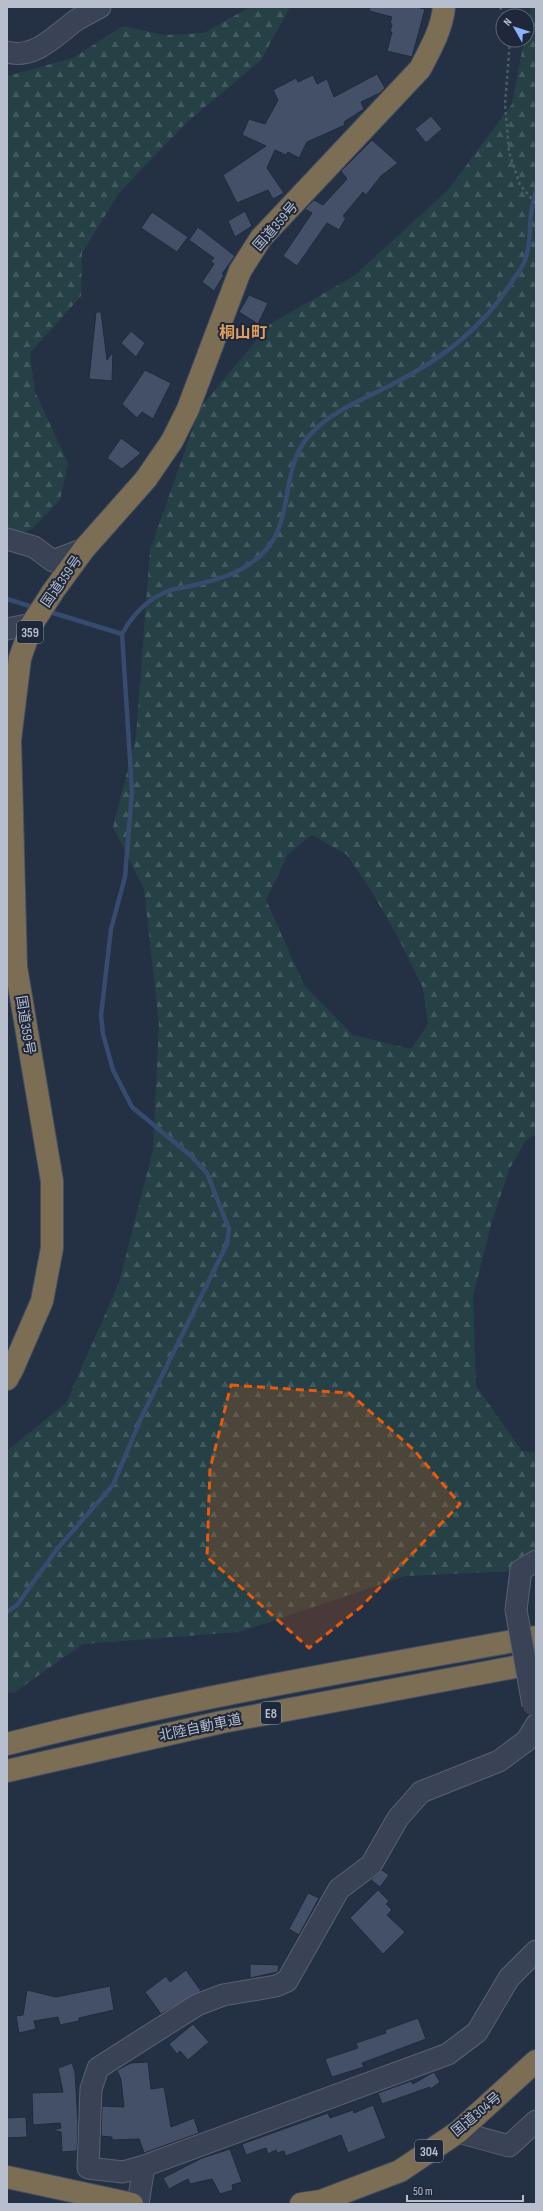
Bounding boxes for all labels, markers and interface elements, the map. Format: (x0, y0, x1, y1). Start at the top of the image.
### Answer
north arrow (495, 8, 535, 48)
text: N (501, 16, 515, 28)
street label: 国道359号 (249, 198, 301, 254)
district label: 桐山町 (219, 324, 267, 343)
street label: 国道359号 (37, 552, 85, 611)
road number: 359 (17, 621, 43, 643)
street label: 国道359号 (12, 994, 39, 1056)
road number: E8 (261, 1702, 281, 1724)
street label: 北陸自動車道 (157, 1710, 243, 1745)
street label: 国道304号 (448, 2089, 505, 2140)
road number: 304 (415, 2140, 443, 2162)
scale bar (407, 2177, 523, 2203)
text: 50 m (413, 2184, 433, 2199)

